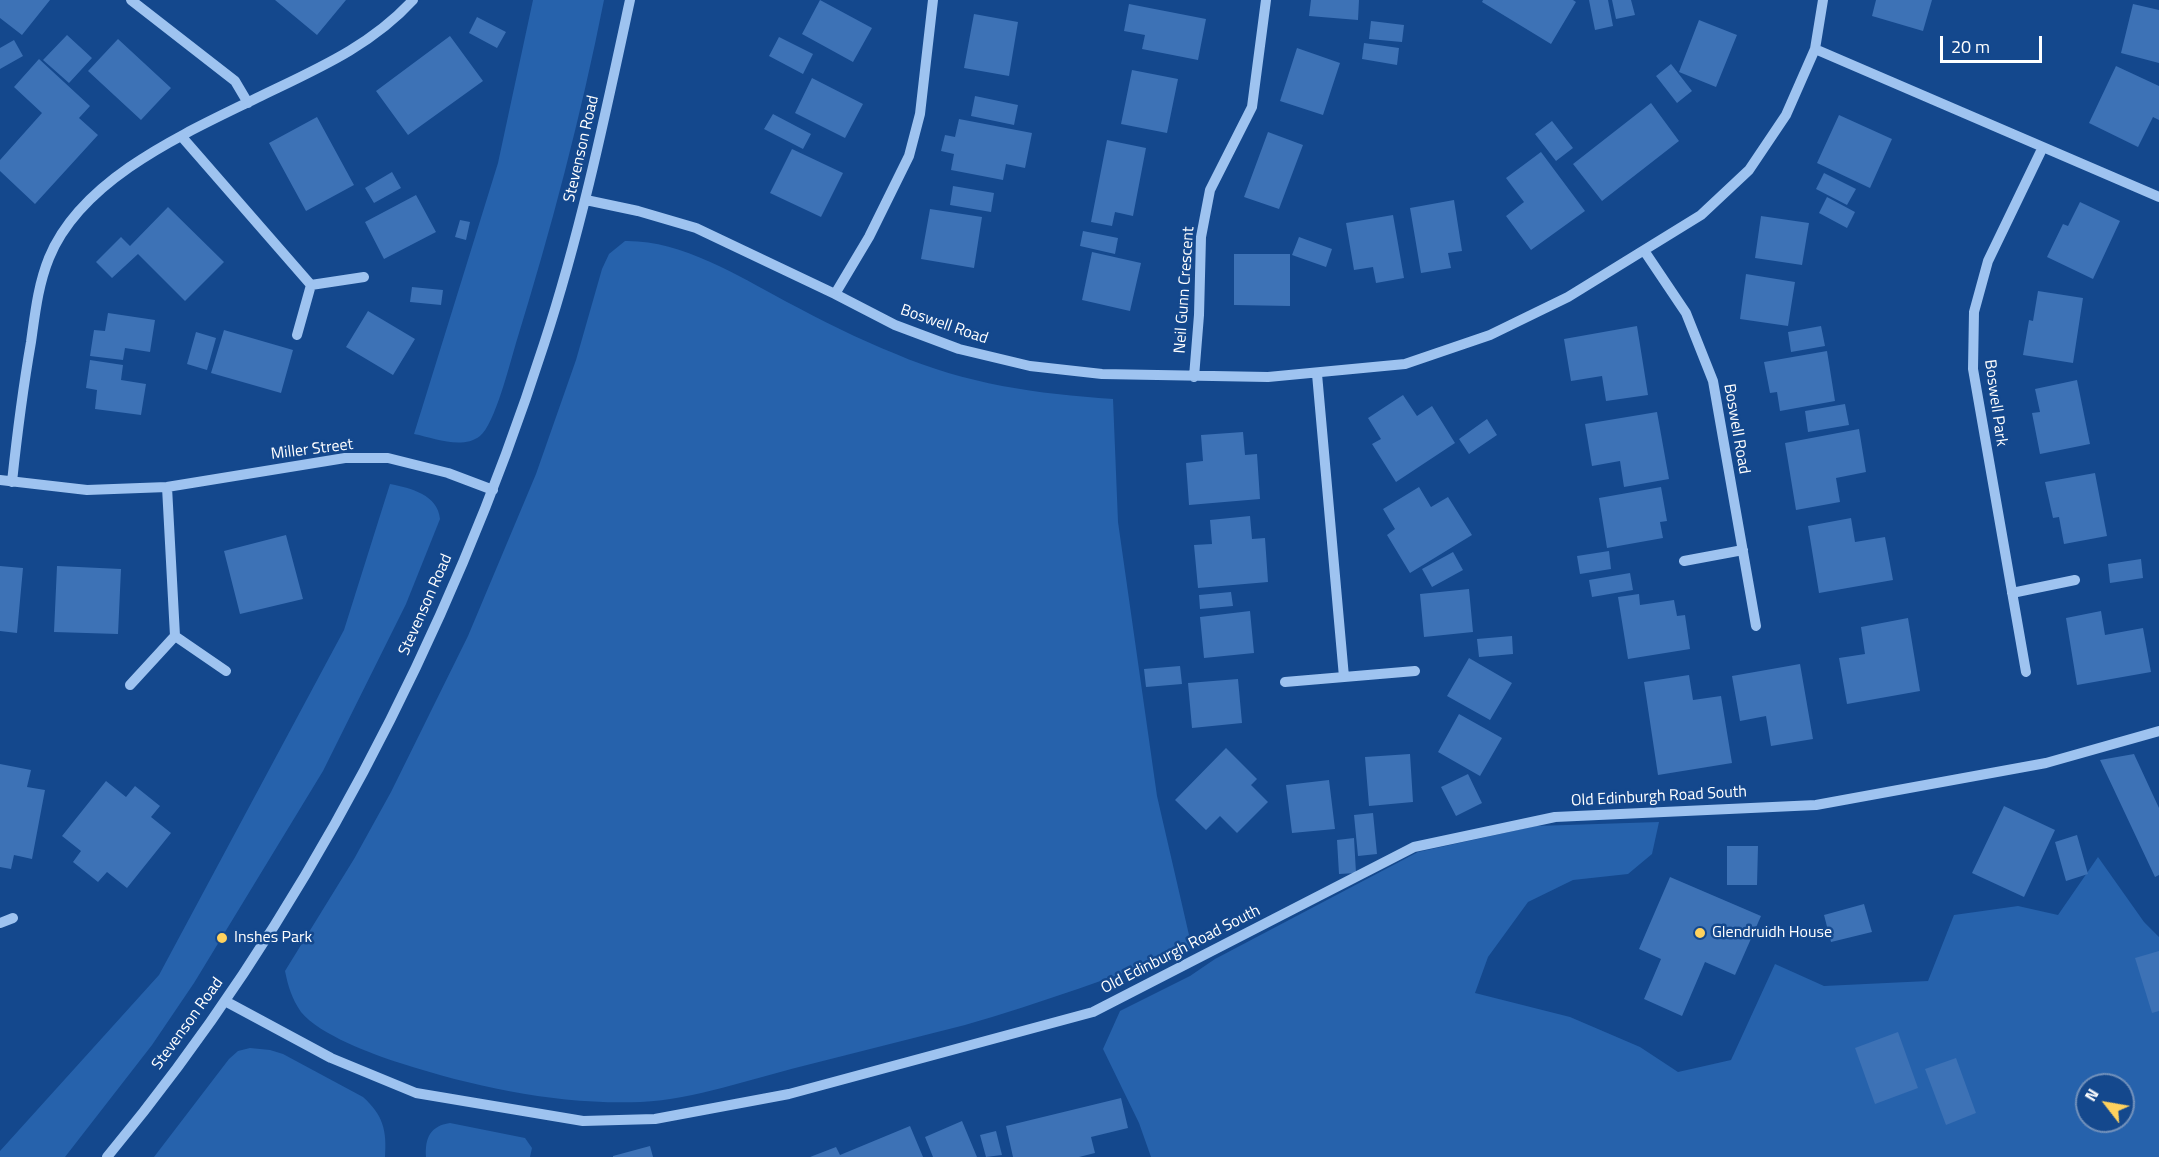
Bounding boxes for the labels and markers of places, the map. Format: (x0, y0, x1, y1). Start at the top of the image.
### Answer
place label: Glendruidh House (1712, 923, 1832, 943)
marker: Glendruidh House (1693, 926, 1707, 940)
place label: Inshes Park (234, 928, 312, 948)
marker: Inshes Park (215, 931, 229, 945)

